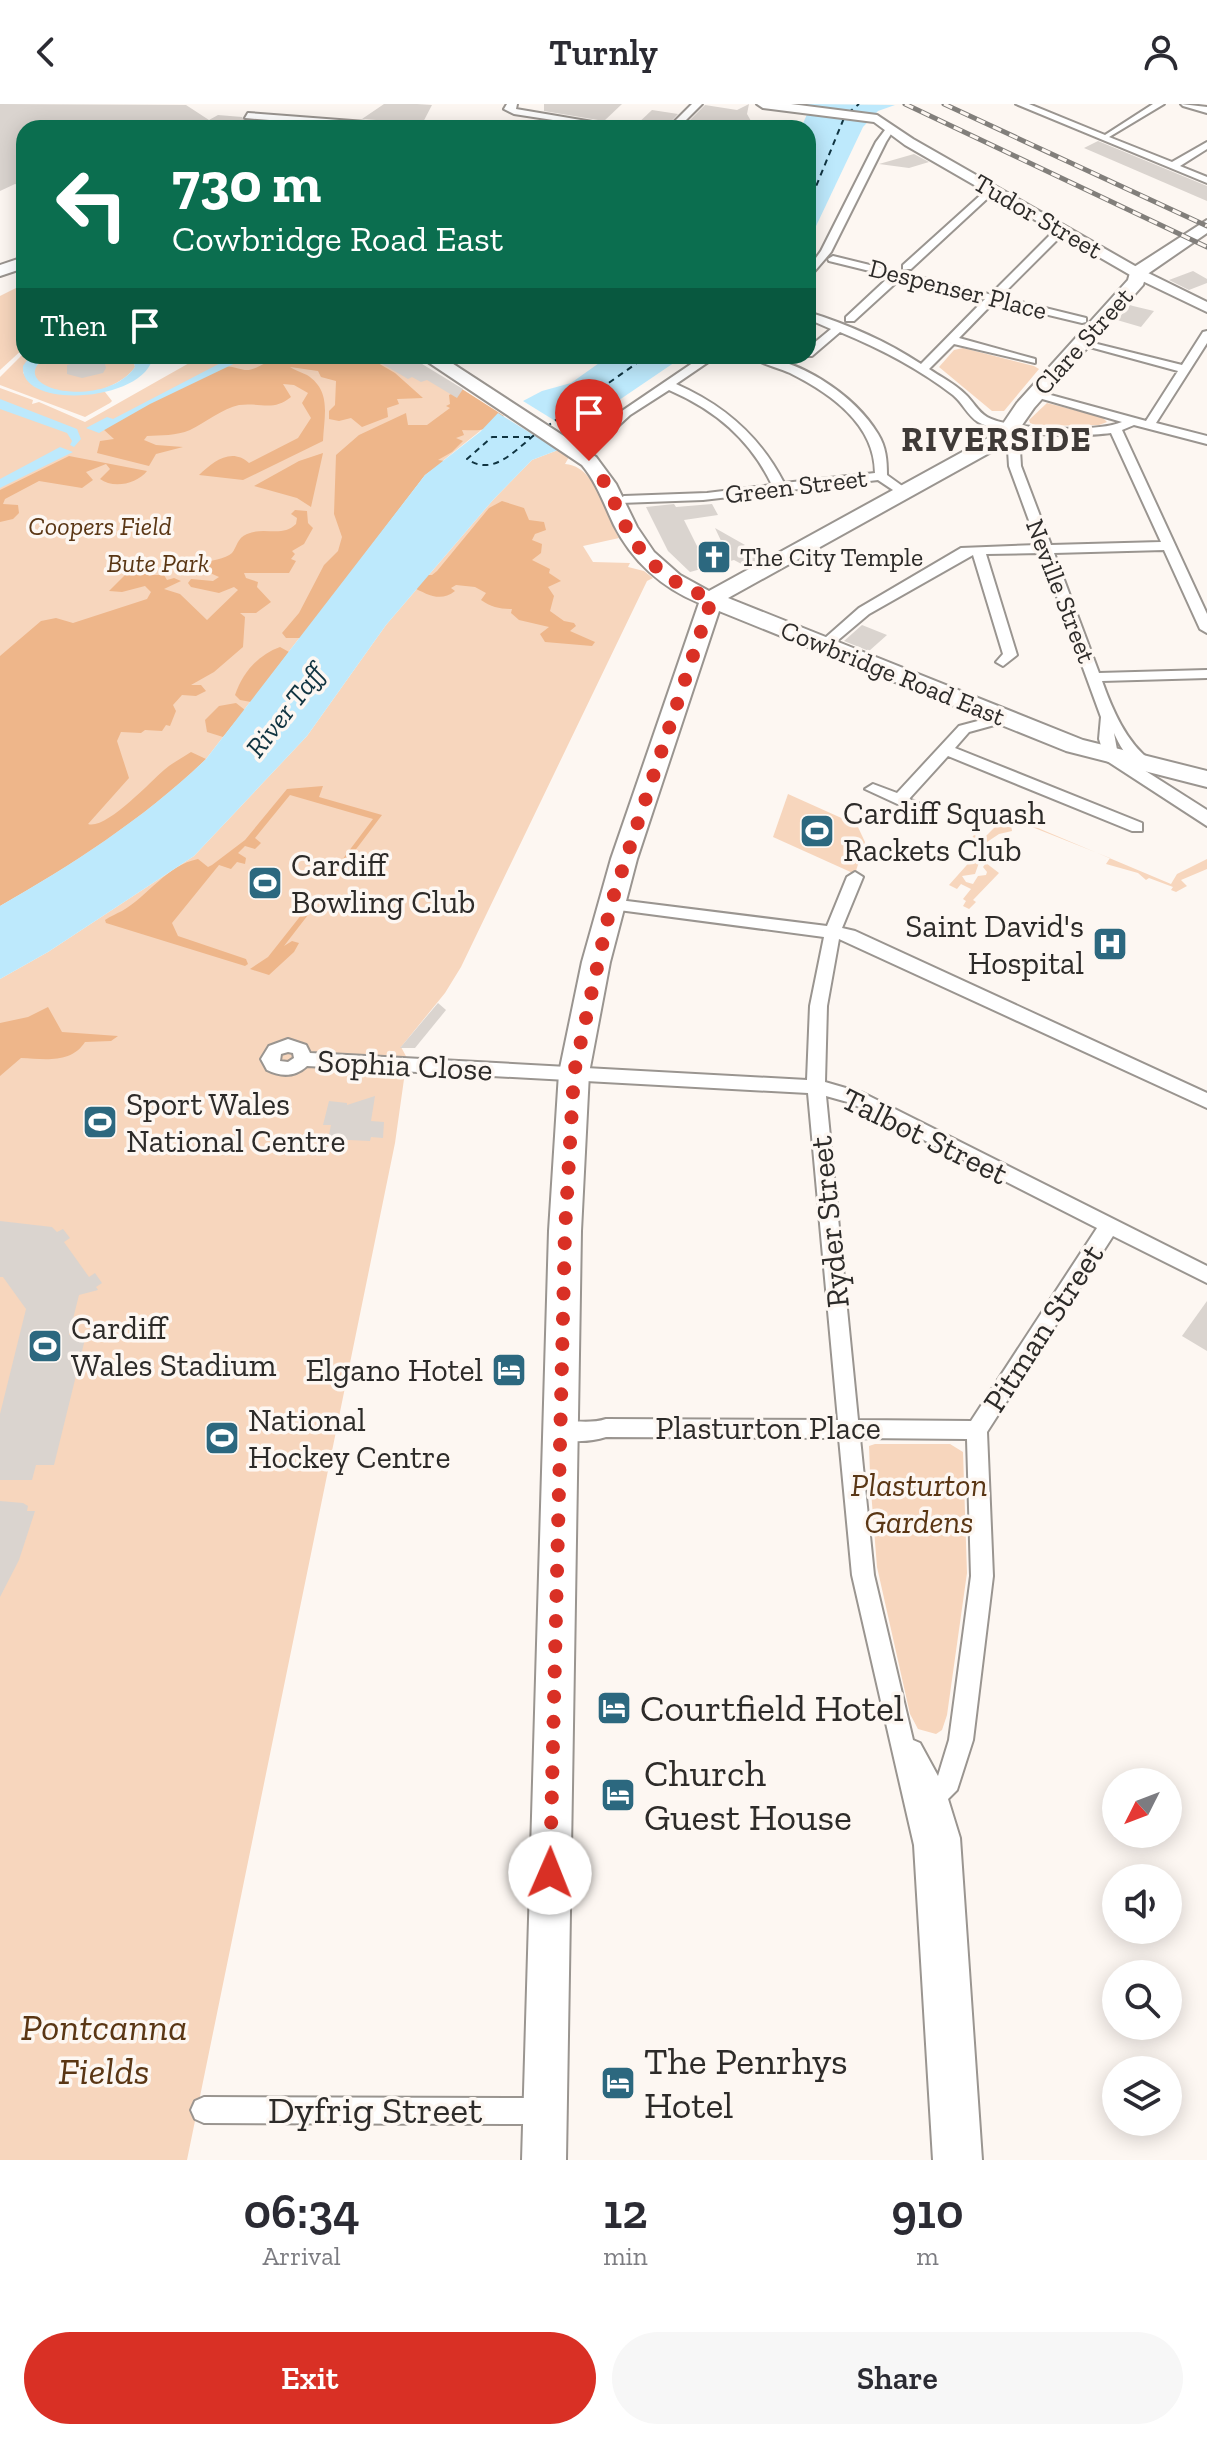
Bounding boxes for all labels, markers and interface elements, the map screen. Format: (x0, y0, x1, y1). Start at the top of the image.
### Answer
icon: back (24, 30, 68, 74)
icon: person (1139, 30, 1183, 74)
text: Turnly (549, 31, 658, 74)
text: 730 m (172, 149, 321, 216)
icon: left (40, 152, 144, 256)
street label: Tudor Street (968, 166, 1108, 266)
text: Cowbridge Road East (172, 217, 503, 260)
street label: Despenser Place (866, 251, 1050, 327)
street label: Clare Street (1026, 280, 1140, 401)
icon: arrive (123, 304, 167, 348)
text: Then (40, 308, 107, 344)
pin (555, 379, 623, 461)
icon: arrive (567, 391, 611, 435)
district label: RIVERSIDE (901, 419, 1093, 460)
street label: Green Street (723, 461, 869, 511)
park label: Coopers Field (28, 510, 172, 542)
street label: Neville Street (1019, 515, 1103, 668)
church icon: The City Temple (695, 538, 733, 576)
place label: The City Temple (740, 541, 923, 573)
park label: Bute Park (107, 547, 209, 579)
street label: Cowbridge Road East (776, 613, 1010, 733)
water label: River Taff (239, 655, 334, 763)
place label: Cardiff Squash Rackets Club (843, 794, 1046, 869)
sports icon: Cardiff Squash Rackets Club (798, 812, 836, 850)
place label: Cardiff Bowling Club (291, 846, 475, 921)
sports icon: Cardiff Bowling Club (246, 864, 284, 902)
place label: Saint David's Hospital (905, 907, 1084, 982)
hospital icon: Saint David's Hospital (1091, 925, 1129, 963)
street label: Sophia Close (316, 1041, 494, 1089)
street label: Talbot Street (836, 1080, 1014, 1193)
place label: Sport Wales National Centre (126, 1085, 346, 1160)
sports icon: Sport Wales National Centre (81, 1103, 119, 1141)
street label: Ryder Street (801, 1134, 857, 1310)
street label: Pitman Street (975, 1237, 1111, 1419)
place label: Cardiff Wales Stadium (71, 1309, 277, 1384)
sports icon: Cardiff Wales Stadium (26, 1327, 64, 1365)
place label: Elgano Hotel (305, 1351, 483, 1389)
hotel icon: Elgano Hotel (490, 1351, 528, 1389)
place label: National Hockey Centre (248, 1401, 450, 1476)
street label: Plasturton Place (655, 1409, 881, 1447)
sports icon: National Hockey Centre (203, 1419, 241, 1457)
park label: Plasturton Gardens (851, 1466, 987, 1541)
place label: Courtfield Hotel (640, 1685, 904, 1731)
hotel icon: Courtfield Hotel (595, 1689, 633, 1727)
place label: Church Guest House (644, 1750, 852, 1840)
north arrow (1102, 1768, 1182, 1848)
map controls (1102, 1768, 1182, 2136)
hotel icon: Church Guest House (599, 1776, 637, 1814)
position arrow (508, 1831, 592, 1915)
button: sound (1102, 1864, 1182, 1944)
button: search (1102, 1960, 1182, 2040)
park label: Pontcanna Fields (21, 2004, 187, 2094)
place label: The Penrhys Hotel (644, 2038, 848, 2128)
button: layers (1102, 2056, 1182, 2136)
hotel icon: The Penrhys Hotel (599, 2064, 637, 2102)
street label: Dyfrig Street (268, 2087, 482, 2133)
text: 06:34 (243, 2183, 360, 2240)
text: 12 (603, 2183, 648, 2240)
text: 910 (891, 2183, 964, 2240)
text: Arrival (262, 2240, 341, 2272)
text: min (603, 2240, 648, 2272)
text: m (916, 2240, 939, 2272)
button: Exit (24, 2332, 596, 2424)
button: Share (612, 2332, 1183, 2424)

